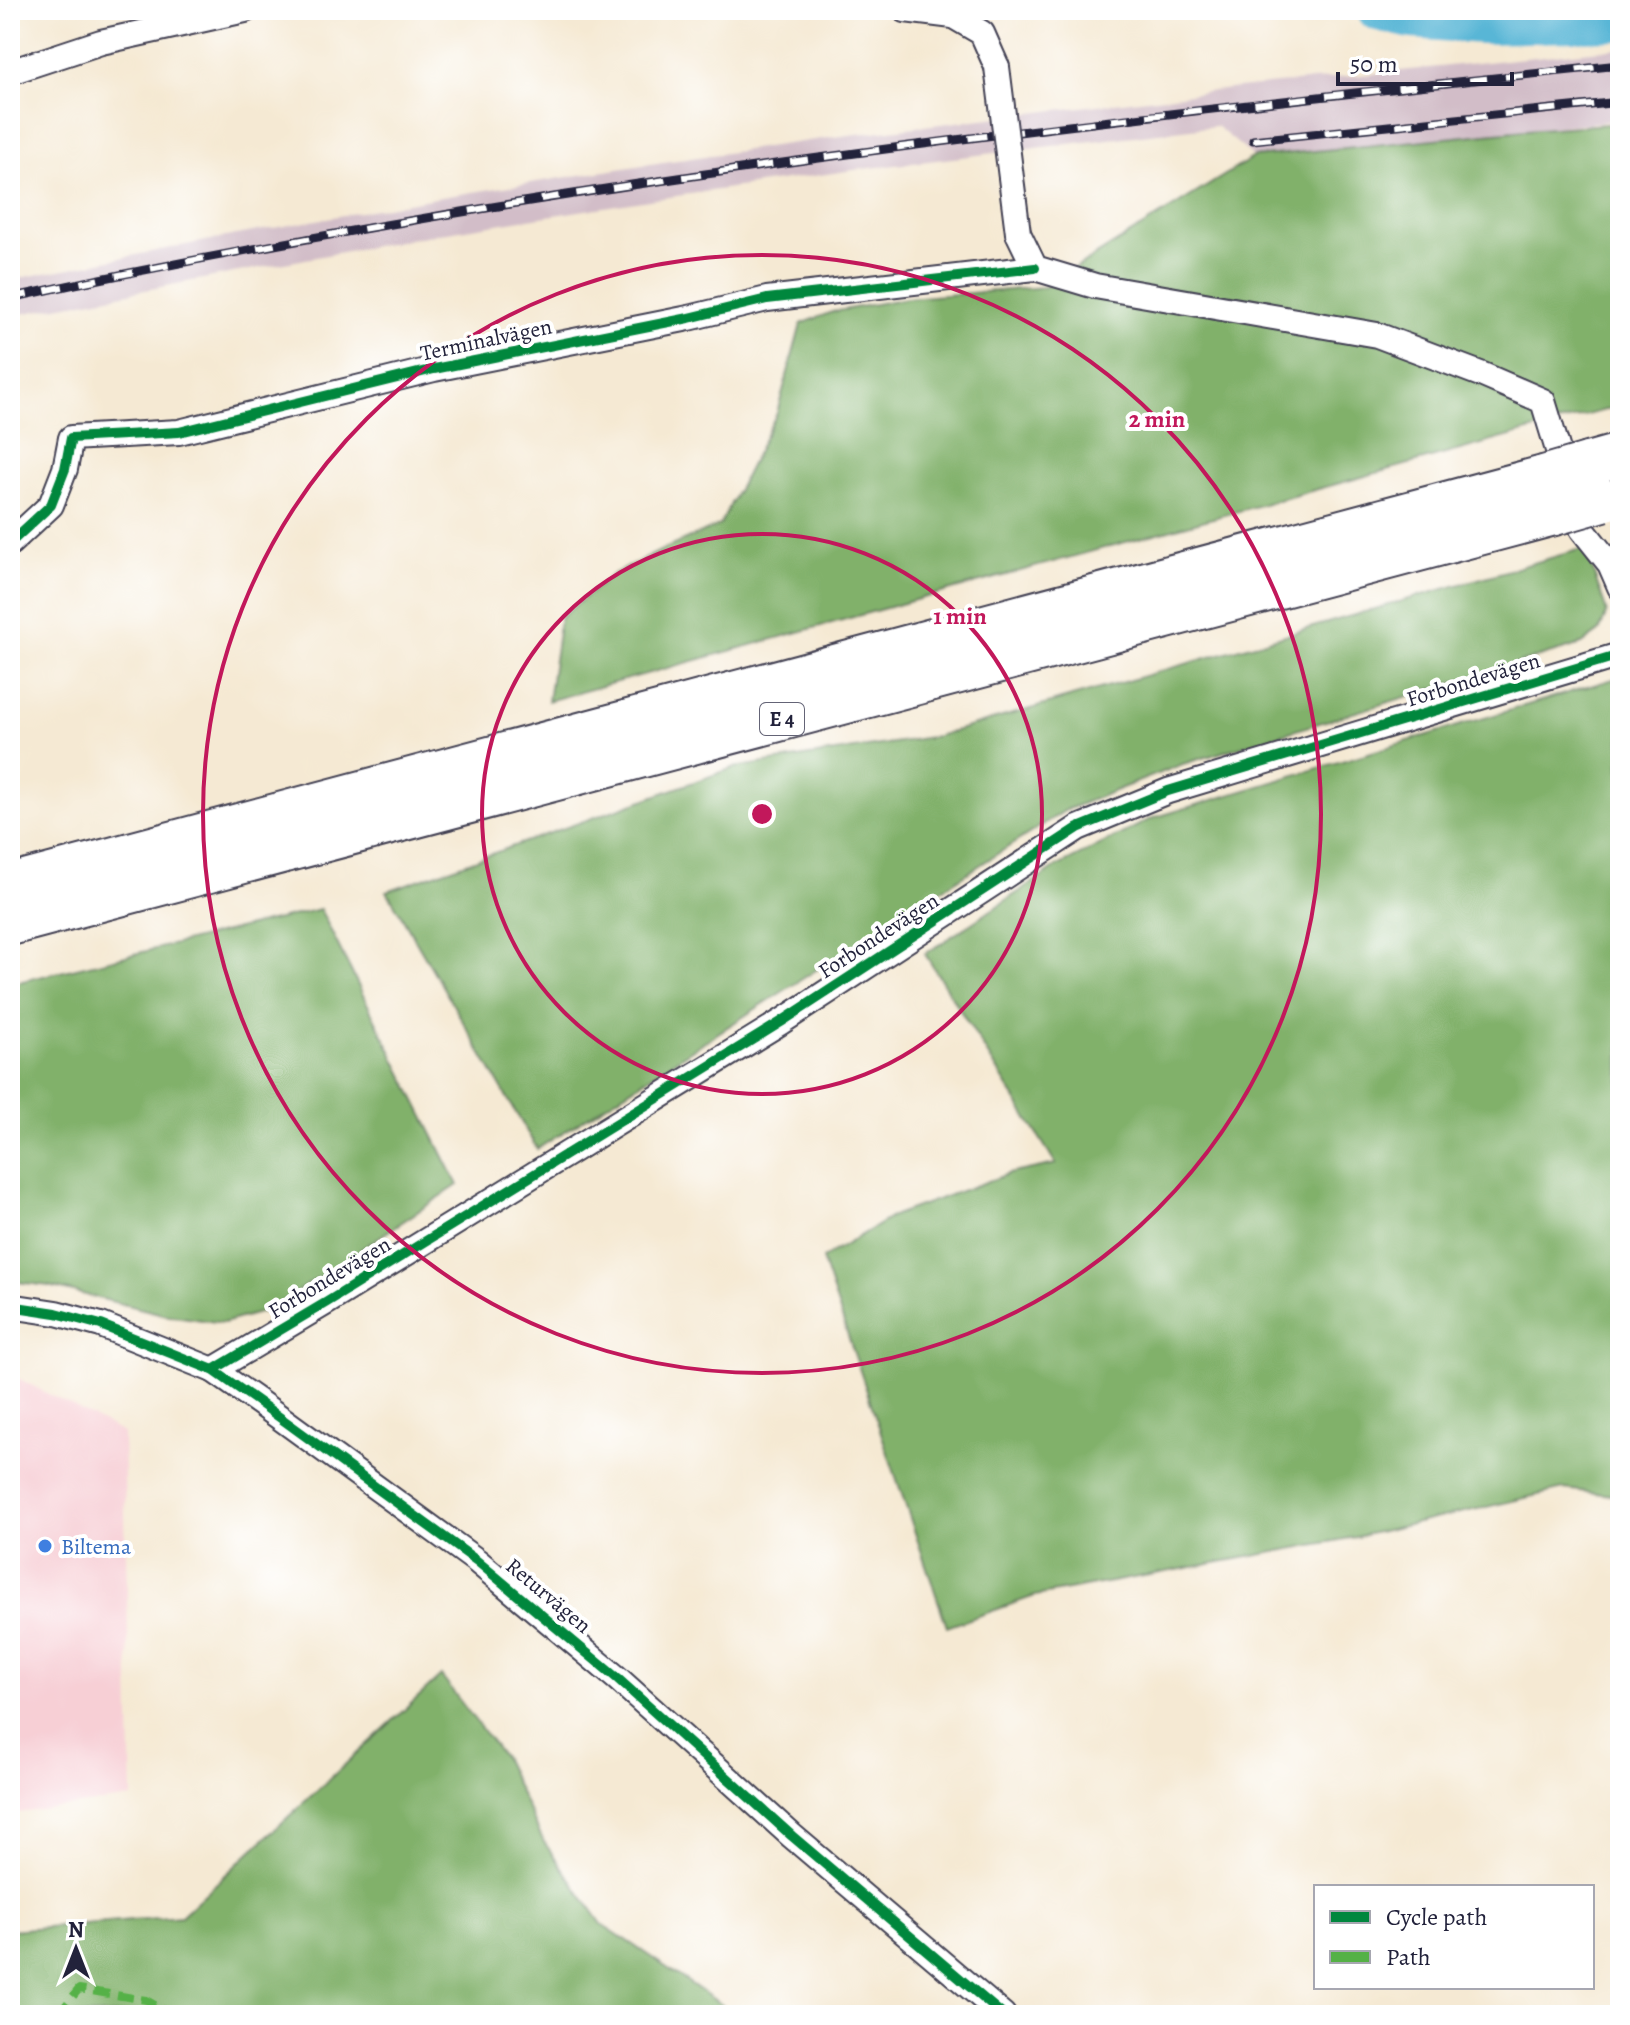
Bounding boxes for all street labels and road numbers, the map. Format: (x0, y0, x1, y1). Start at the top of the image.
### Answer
street label: Terminalvägen (418, 311, 555, 369)
street label: Forbondevägen (1403, 645, 1544, 714)
road number: E 4 (760, 703, 804, 735)
street label: Forbondevägen (812, 886, 945, 986)
street label: Forbondevägen (263, 1229, 396, 1326)
street label: Returvägen (499, 1551, 598, 1640)

